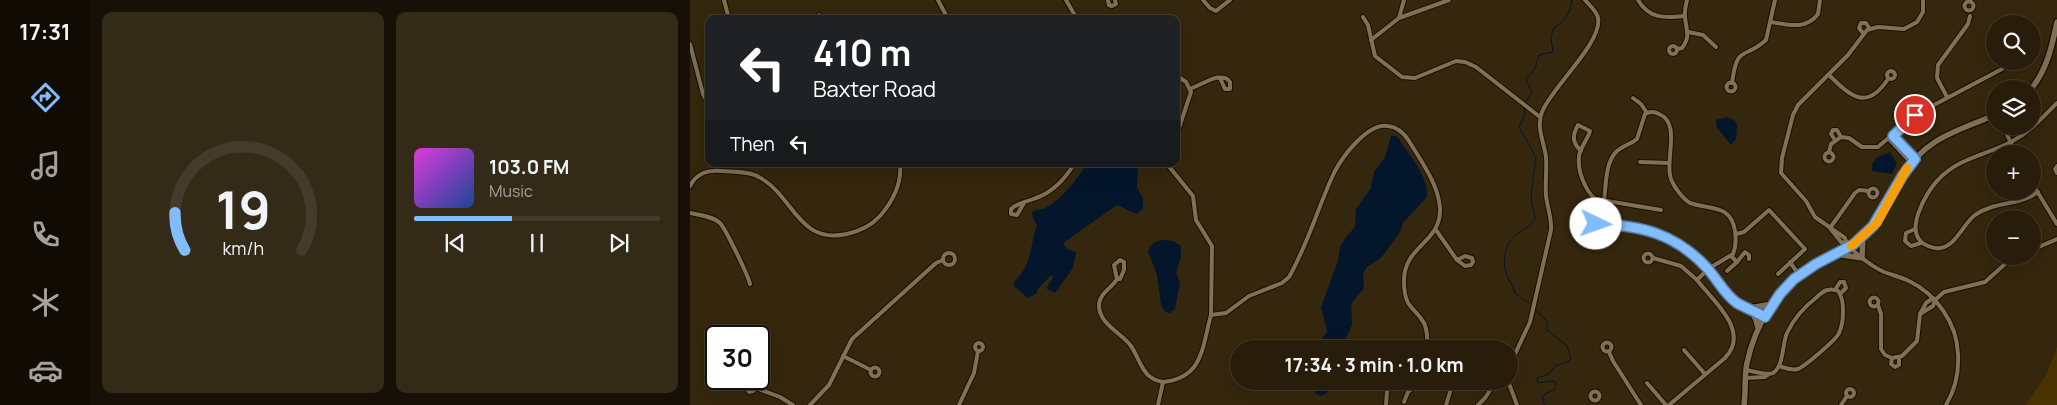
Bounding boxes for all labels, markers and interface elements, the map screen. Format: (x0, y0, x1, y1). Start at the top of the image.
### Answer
map controls (1986, 15, 2041, 265)
button: search (1986, 15, 2041, 70)
text: 17:31 (19, 17, 71, 47)
text: 410 m (813, 29, 911, 77)
icon: left (730, 35, 795, 100)
text: Baxter Road (813, 74, 936, 104)
icon: directions (28, 80, 63, 115)
button: layers (1986, 80, 2041, 135)
pin (1894, 94, 1936, 136)
icon: arrive (1901, 101, 1929, 129)
icon: left (785, 130, 813, 158)
text: Then (730, 131, 775, 157)
button: + (1986, 145, 2041, 200)
icon: music (28, 148, 63, 183)
text: 103.0 FM (489, 154, 569, 180)
text: 19 (215, 174, 271, 245)
text: Music (489, 180, 533, 202)
position arrow (1569, 197, 1621, 249)
button: − (1986, 210, 2041, 265)
icon: phone (28, 217, 63, 252)
icon: previous (441, 229, 469, 257)
icon: pause (523, 229, 551, 257)
icon: next (605, 229, 633, 257)
text: km/h (222, 236, 264, 260)
icon: climate (28, 285, 63, 320)
speed limit sign: 30 (705, 325, 770, 390)
text: 17:34 · 3 min · 1.0 km (1285, 352, 1463, 378)
icon: car (28, 353, 63, 388)

